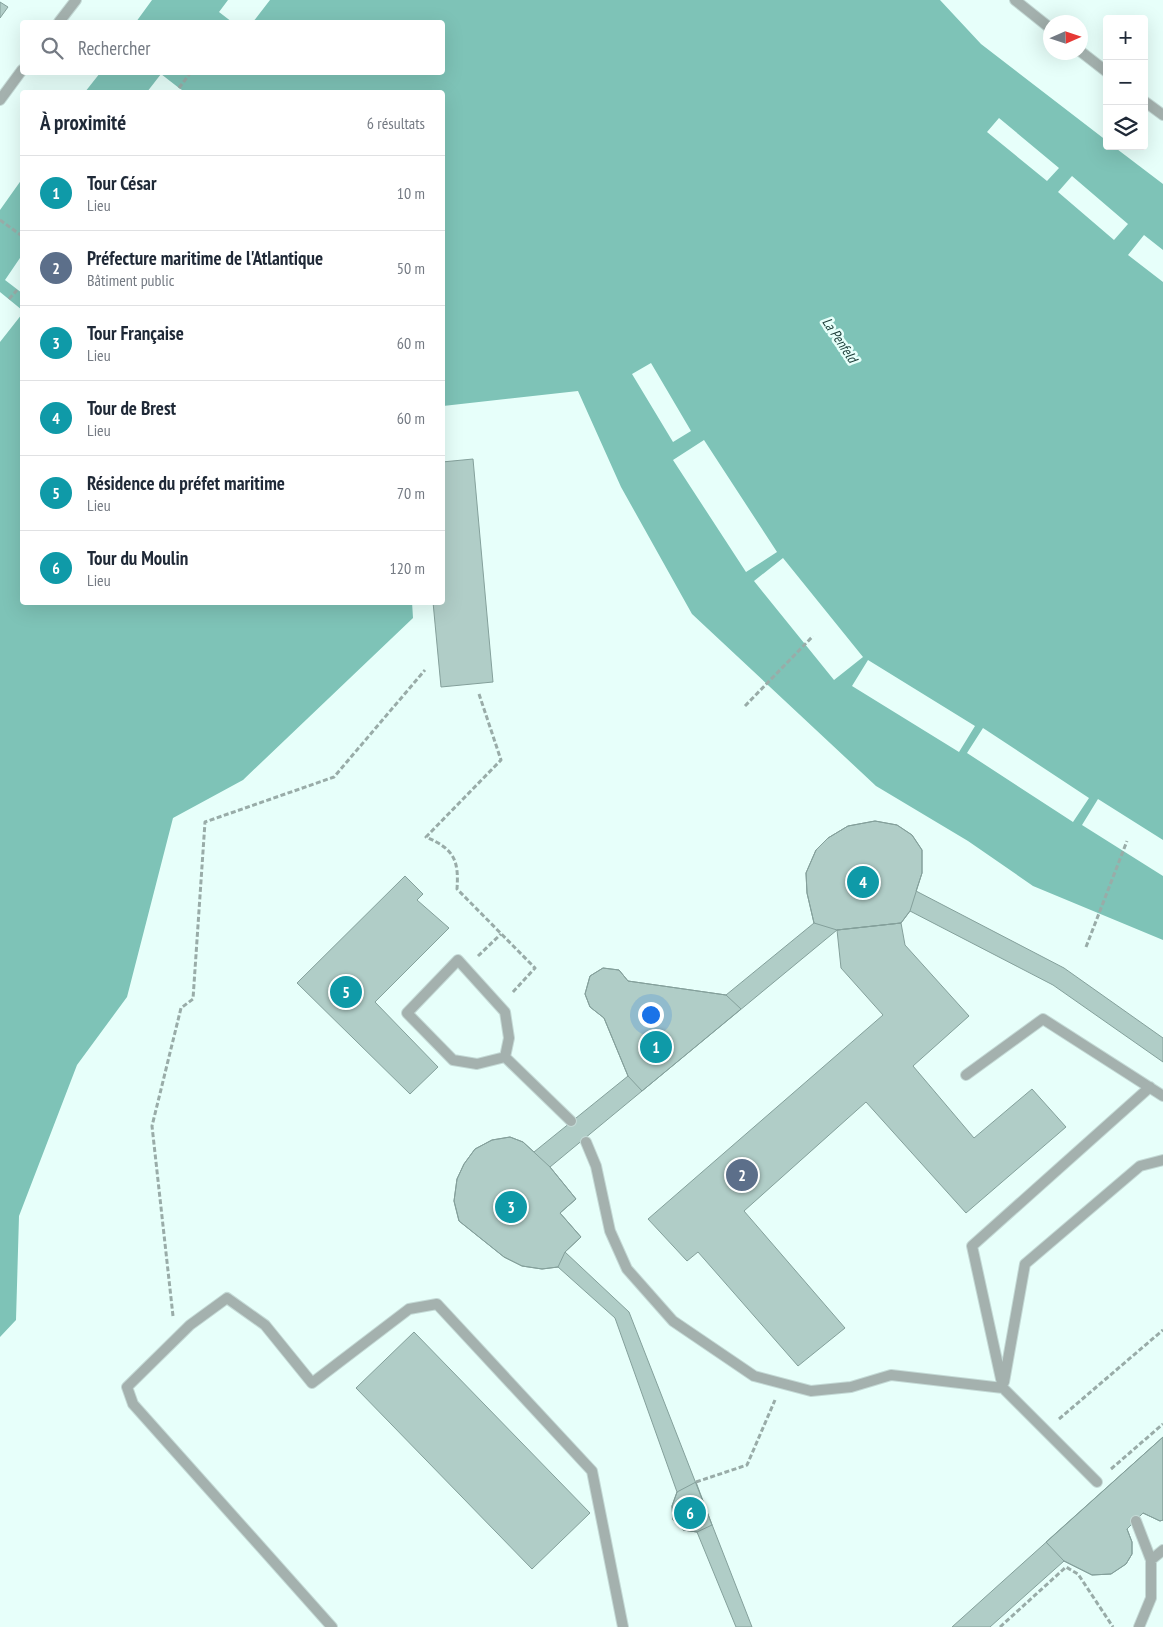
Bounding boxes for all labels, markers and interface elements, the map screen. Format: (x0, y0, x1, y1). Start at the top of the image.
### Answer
north arrow (1043, 15, 1088, 60)
map controls (1103, 15, 1148, 150)
button: + (1103, 15, 1148, 60)
search box (20, 20, 445, 75)
icon: search (38, 34, 66, 62)
text: Rechercher (78, 36, 150, 60)
button: − (1103, 60, 1148, 105)
button: layers (1103, 105, 1148, 150)
text: À proximité (40, 109, 126, 136)
text: 6 résultats (367, 113, 425, 133)
text: Tour César (87, 171, 157, 195)
text: 1 (52, 183, 60, 203)
text: 10 m (397, 183, 425, 203)
text: Lieu (87, 195, 111, 215)
text: Préfecture maritime de l'Atlantique (87, 246, 323, 270)
text: 2 (52, 258, 60, 278)
text: 50 m (397, 258, 425, 278)
text: Bâtiment public (87, 270, 174, 290)
water label: La Penfeld (818, 314, 863, 368)
text: Tour Française (87, 321, 184, 345)
text: 3 (52, 333, 60, 353)
text: 60 m (397, 333, 425, 353)
text: Lieu (87, 345, 111, 365)
text: Tour de Brest (87, 396, 176, 420)
text: 4 (52, 408, 60, 428)
text: 60 m (397, 408, 425, 428)
text: Lieu (87, 420, 111, 440)
text: Résidence du préfet maritime (87, 471, 285, 495)
text: 5 (52, 483, 60, 503)
text: 70 m (397, 483, 425, 503)
text: Lieu (87, 495, 111, 515)
text: Tour du Moulin (87, 546, 188, 570)
text: 6 (52, 558, 60, 578)
text: 120 m (390, 558, 425, 578)
text: Lieu (87, 570, 111, 590)
pin: 4 (847, 863, 879, 901)
pin: 5 (330, 973, 362, 1011)
your location (638, 1002, 664, 1028)
pin: 1 (640, 1028, 672, 1066)
pin: 2 (726, 1156, 758, 1194)
pin: 3 (495, 1188, 527, 1226)
pin: 6 (674, 1494, 706, 1532)

